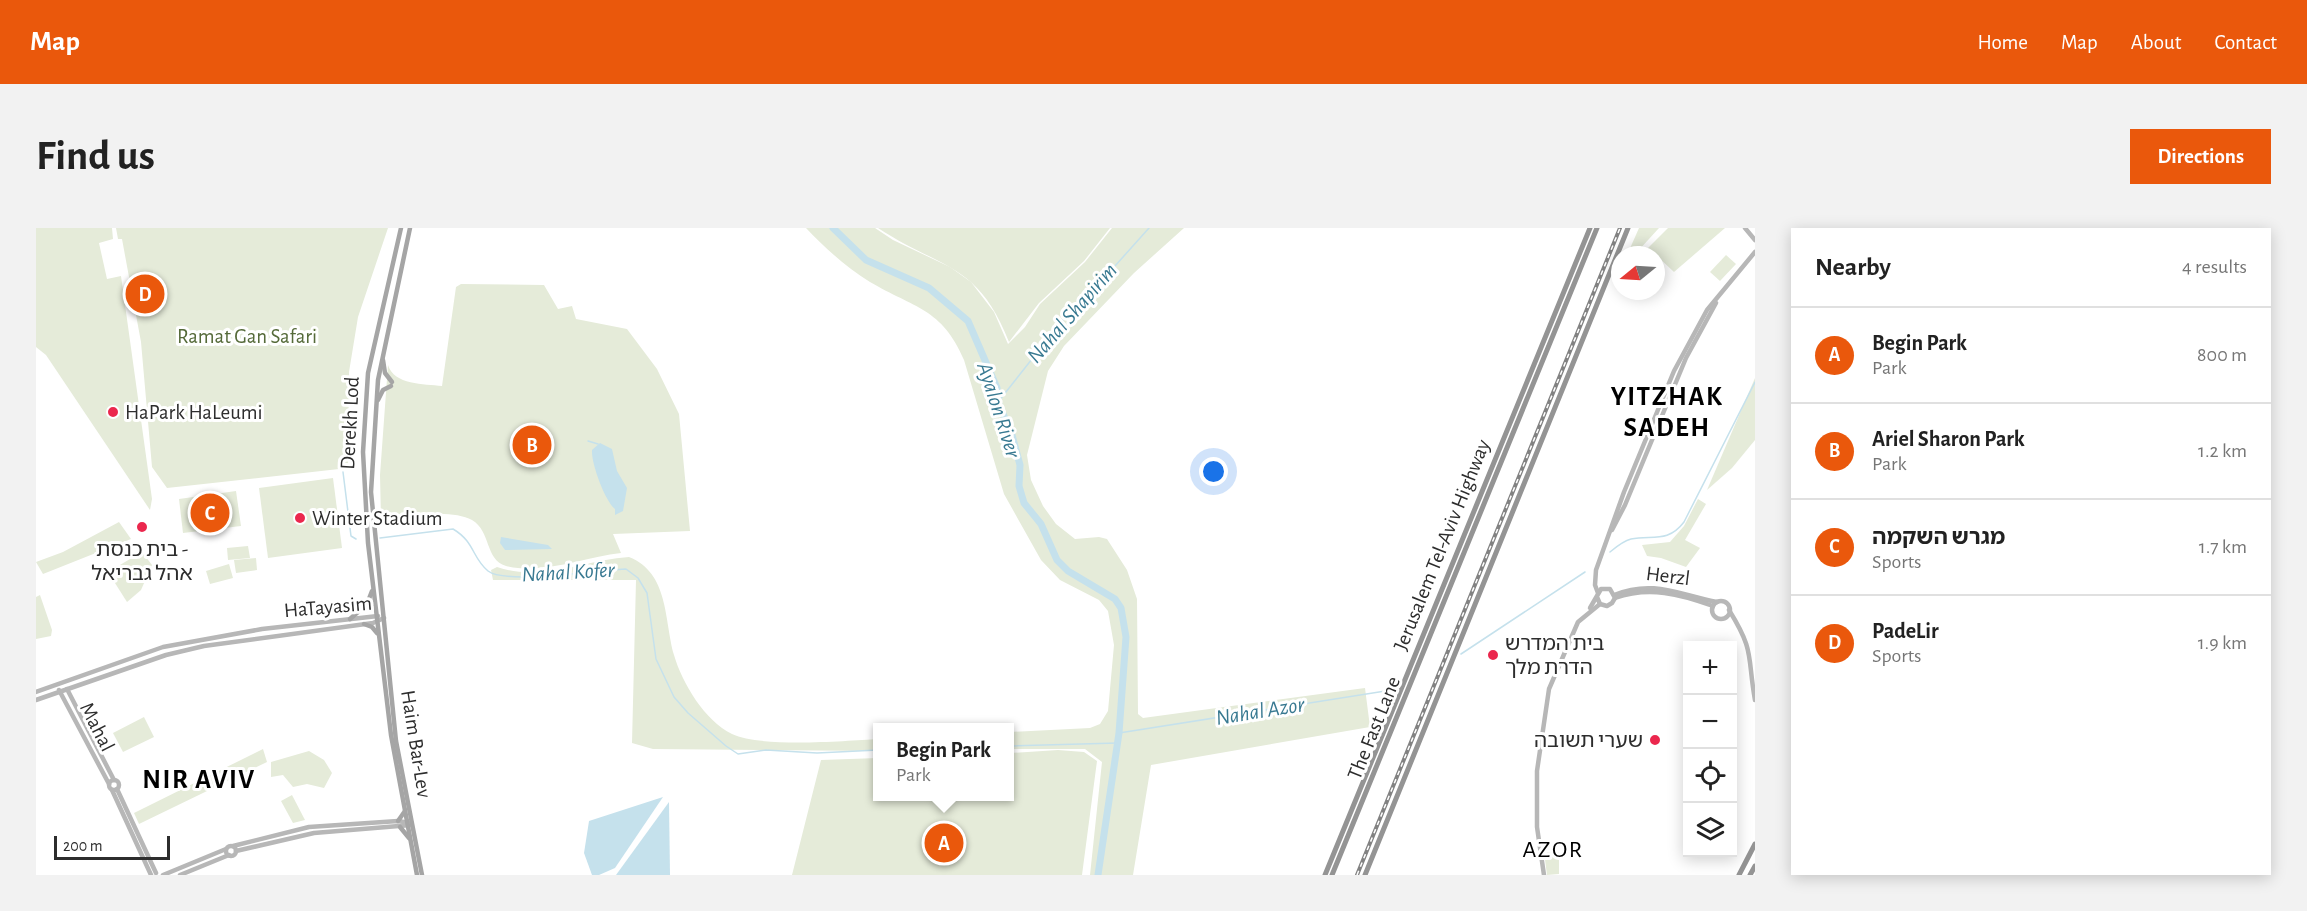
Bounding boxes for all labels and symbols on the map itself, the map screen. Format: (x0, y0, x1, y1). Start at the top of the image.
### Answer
north arrow (1611, 246, 1665, 300)
water label: Nahal Shapirim (1023, 259, 1122, 368)
pin: D (126, 272, 164, 316)
park label: Ramat Gan Safari (177, 326, 317, 347)
water label: Ayalon River (973, 359, 1025, 461)
street label: Derekh Lod (337, 376, 363, 470)
district label: YITZHAK SADEH (1611, 383, 1723, 441)
place label: HaPark HaLeumi (125, 402, 263, 423)
marker: HaPark HaLeumi (106, 405, 120, 419)
pin: B (512, 422, 552, 468)
street label: Jerusalem Tel-Aviv Highway (1390, 437, 1494, 653)
your location (1199, 457, 1228, 486)
pin: C (190, 490, 230, 536)
place label: Winter Stadium (312, 508, 443, 529)
marker: Winter Stadium (293, 511, 307, 525)
marker: בית כנסת - אהל גבריאל (135, 520, 149, 534)
place label: בית כנסת - אהל גבריאל (91, 539, 193, 584)
water label: Nahal Kofer (521, 559, 616, 585)
street label: Herzl (1645, 563, 1691, 589)
street label: HaTayasim (283, 593, 373, 621)
place label: בית המדרש הדרת מלך (1505, 633, 1605, 678)
marker: בית המדרש הדרת מלך (1486, 648, 1500, 662)
street label: The Fast Lane (1344, 674, 1404, 782)
street label: Haim Bar-Lev (397, 689, 435, 799)
water label: Nahal Azor (1214, 693, 1307, 729)
street label: Mahal (76, 699, 118, 755)
place label: שערי תשובה (1534, 730, 1643, 751)
marker: שערי תשובה (1648, 733, 1662, 747)
district label: NIR AVIV (142, 766, 256, 793)
pin: A (924, 820, 964, 866)
scale bar (54, 833, 170, 860)
district label: AZOR (1522, 838, 1584, 862)

